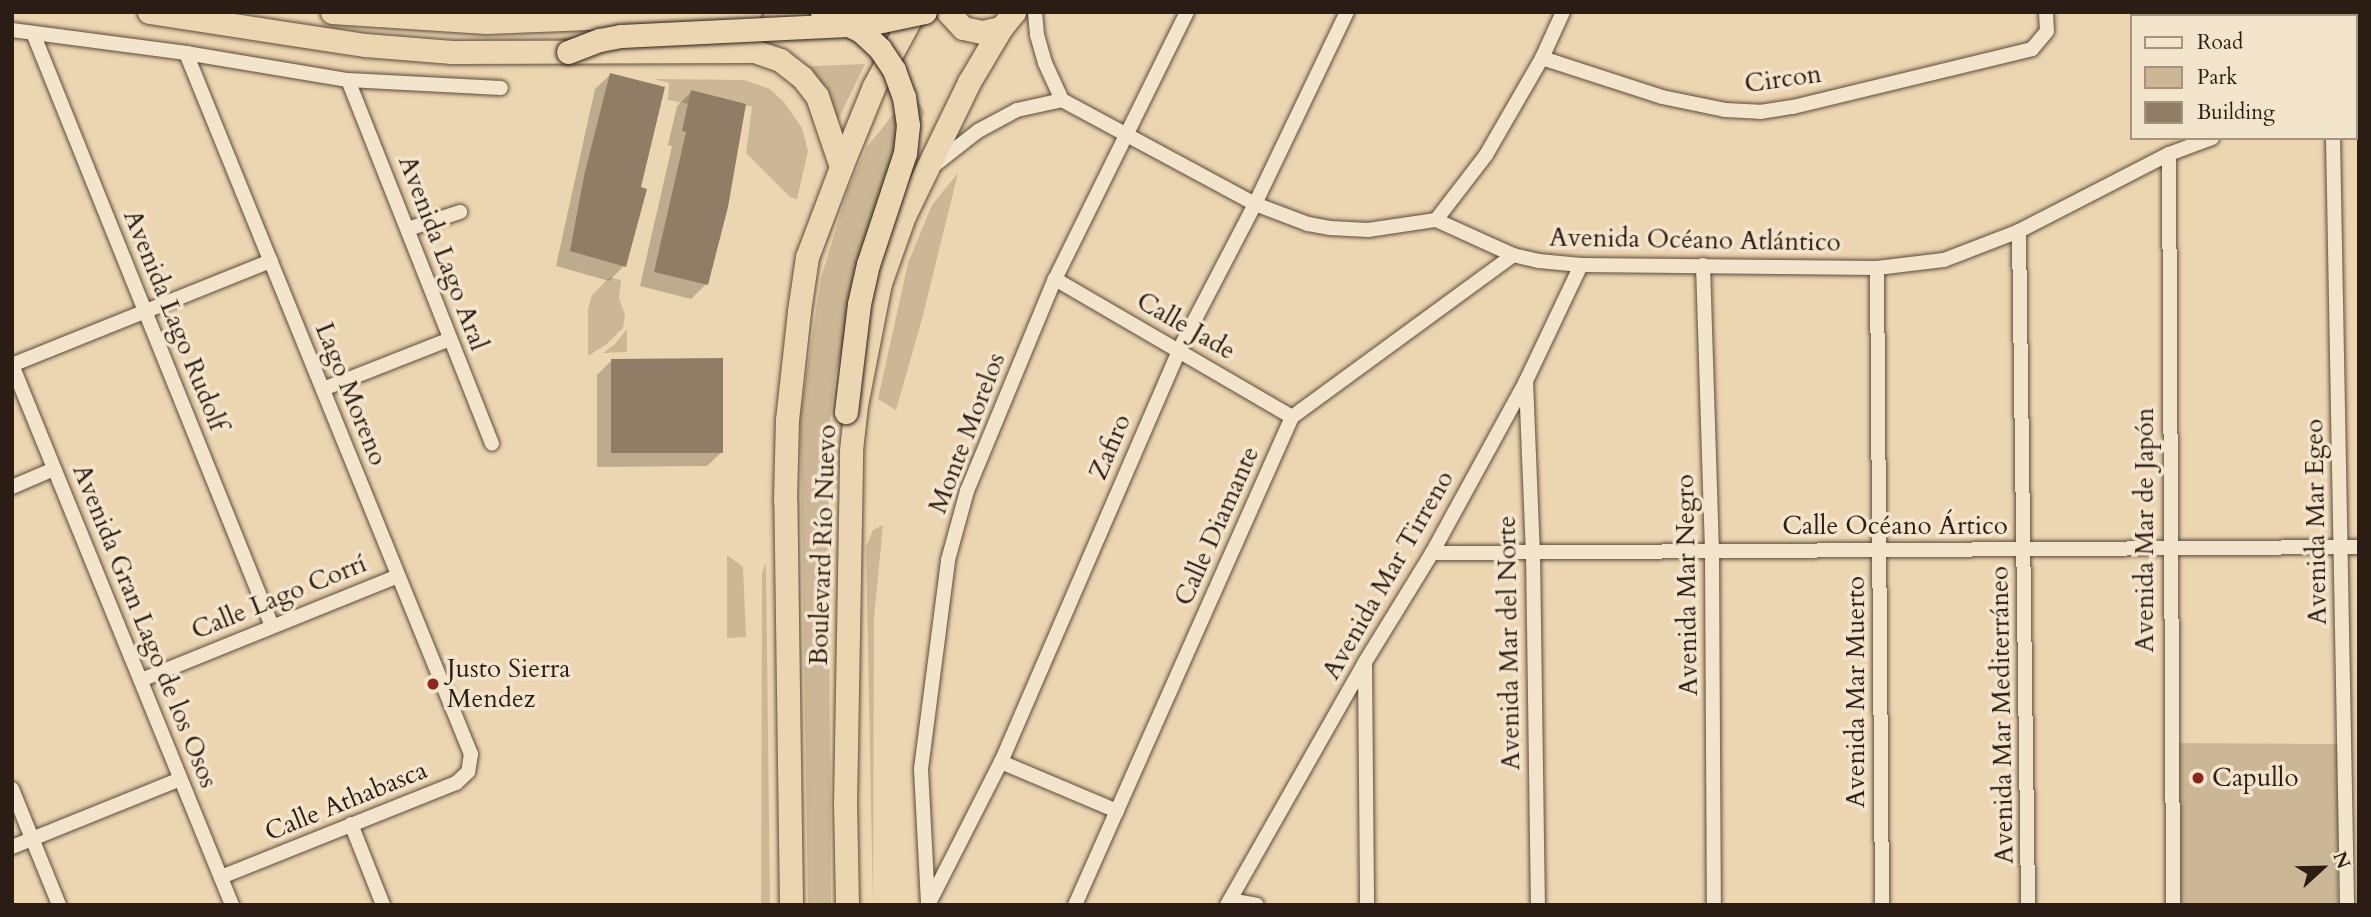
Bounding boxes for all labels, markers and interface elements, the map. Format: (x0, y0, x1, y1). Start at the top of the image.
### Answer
legend (2130, 14, 2357, 140)
text: Road (2197, 28, 2243, 57)
street label: Circon (1743, 58, 1823, 100)
text: Park (2197, 63, 2237, 92)
text: Building (2197, 98, 2275, 127)
street label: Avenida Lago Aral (392, 151, 494, 355)
street label: Avenida Lago Rudolf (117, 205, 233, 435)
street label: Avenida Océano Atlántico (1549, 222, 1841, 258)
street label: Calle Jade (1131, 285, 1241, 367)
street label: Lago Moreno (308, 318, 394, 470)
street label: Monte Morelos (922, 348, 1012, 518)
street label: Avenida Mar de Japón (2129, 407, 2161, 653)
street label: Zafiro (1082, 410, 1138, 484)
street label: Avenida Mar Egeo (2299, 419, 2333, 625)
street label: Boulevard Río Nuevo (803, 424, 843, 666)
street label: Calle Diamante (1168, 442, 1266, 610)
street label: Avenida Gran Lago de los Osos (66, 460, 224, 792)
street label: Avenida Mar Tirreno (1316, 465, 1460, 685)
street label: Avenida Mar Negro (1669, 474, 1705, 696)
street label: Calle Océano Ártico (1782, 510, 2008, 542)
street label: Avenida Mar del Norte (1491, 515, 1527, 771)
street label: Calle Lago Corrí (187, 548, 371, 646)
street label: Avenida Mar Mediterráneo (1984, 566, 2020, 864)
street label: Avenida Mar Muerto (1840, 576, 1872, 808)
place label: Justo Sierra Mendez (447, 653, 570, 714)
marker: Justo Sierra Mendez (425, 676, 441, 692)
street label: Calle Athabasca (260, 754, 432, 848)
place label: Capullo (2212, 762, 2299, 794)
marker: Capullo (2190, 770, 2206, 786)
north arrow (2287, 833, 2357, 903)
text: N (2326, 848, 2357, 873)

